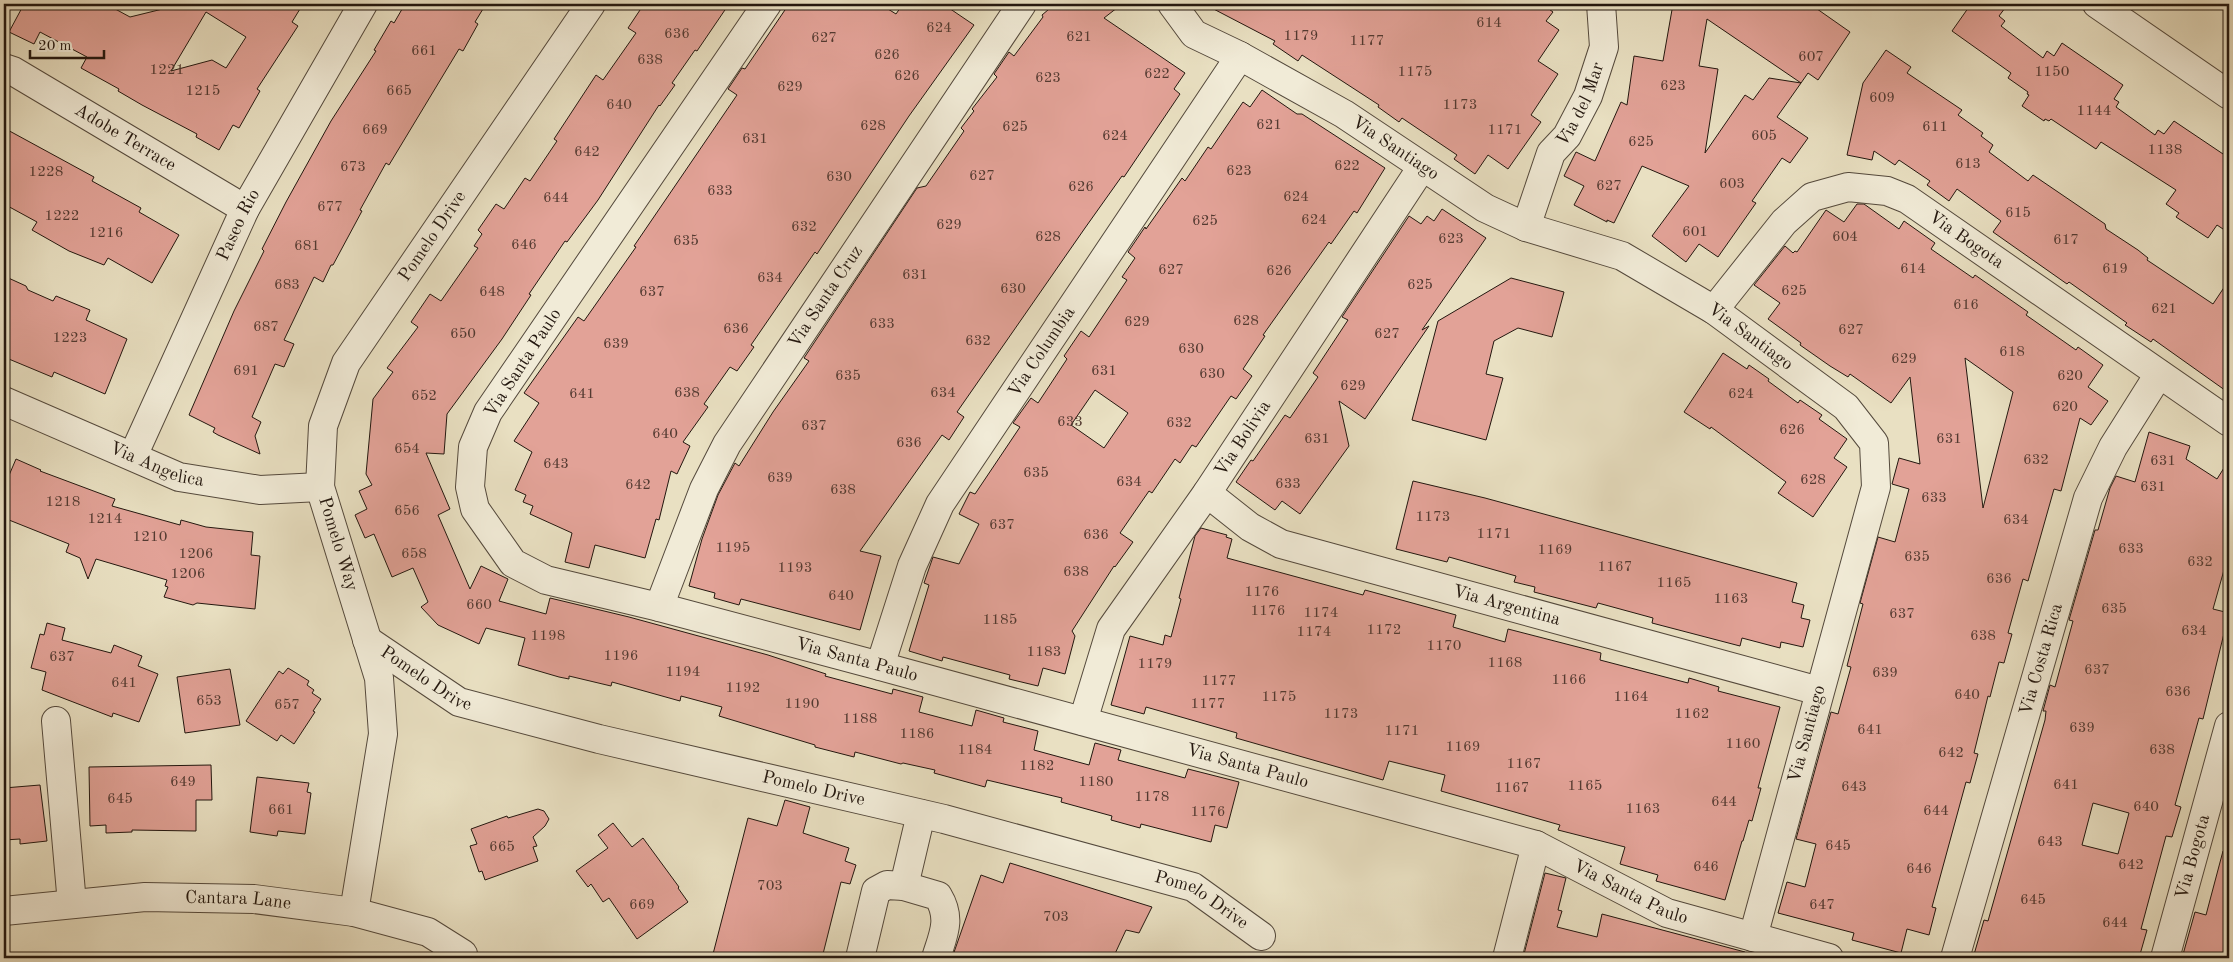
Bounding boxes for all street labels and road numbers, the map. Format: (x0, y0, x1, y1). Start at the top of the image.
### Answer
street label: Via del Mar (1553, 60, 1608, 150)
street label: Adobe Terrace (71, 101, 179, 175)
street label: Via Santiago (1349, 113, 1442, 184)
street label: Paseo Rio (214, 186, 263, 264)
street label: Pomelo Drive (395, 188, 470, 285)
street label: Via Bogota (1925, 208, 2007, 272)
street label: Via Santa Cruz (785, 242, 866, 351)
street label: Via Santiago (1705, 300, 1796, 374)
street label: Via Columbia (1005, 303, 1078, 400)
street label: Via Santa Paulo (481, 305, 565, 421)
street label: Via Bolivia (1212, 397, 1274, 479)
street label: Via Angelica (107, 439, 205, 490)
street label: Pomelo Way (315, 495, 361, 594)
street label: Via Argentina (1451, 582, 1562, 629)
street label: Via Costa Rica (2017, 601, 2066, 717)
street label: Via Santa Paulo (794, 635, 920, 685)
street label: Pomelo Drive (377, 643, 473, 714)
street label: Via Santiago (1785, 683, 1829, 785)
street label: Via Santa Paulo (1184, 741, 1311, 792)
street label: Pomelo Drive (760, 768, 867, 809)
street label: Via Bogota (2173, 812, 2213, 901)
street label: Via Santa Paulo (1570, 857, 1690, 927)
street label: Pomelo Drive (1153, 868, 1251, 933)
street label: Cantara Lane (185, 889, 292, 913)

